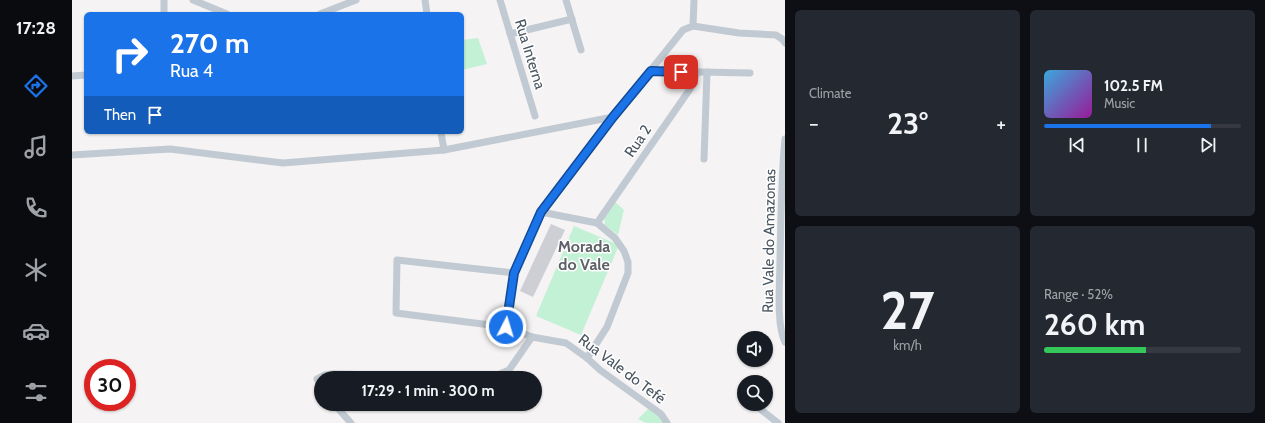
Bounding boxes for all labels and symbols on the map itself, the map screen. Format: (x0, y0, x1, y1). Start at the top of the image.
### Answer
street label: Rua Interna (511, 17, 549, 92)
pin (664, 55, 698, 89)
street label: Rua 2 (621, 121, 655, 161)
street label: Rua Vale do Amazonas (759, 169, 779, 313)
district label: Morada do Vale (558, 237, 610, 274)
position arrow (485, 306, 527, 348)
street label: Rua Vale do Tefé (575, 330, 669, 408)
speed limit sign: 30 (84, 359, 136, 411)

